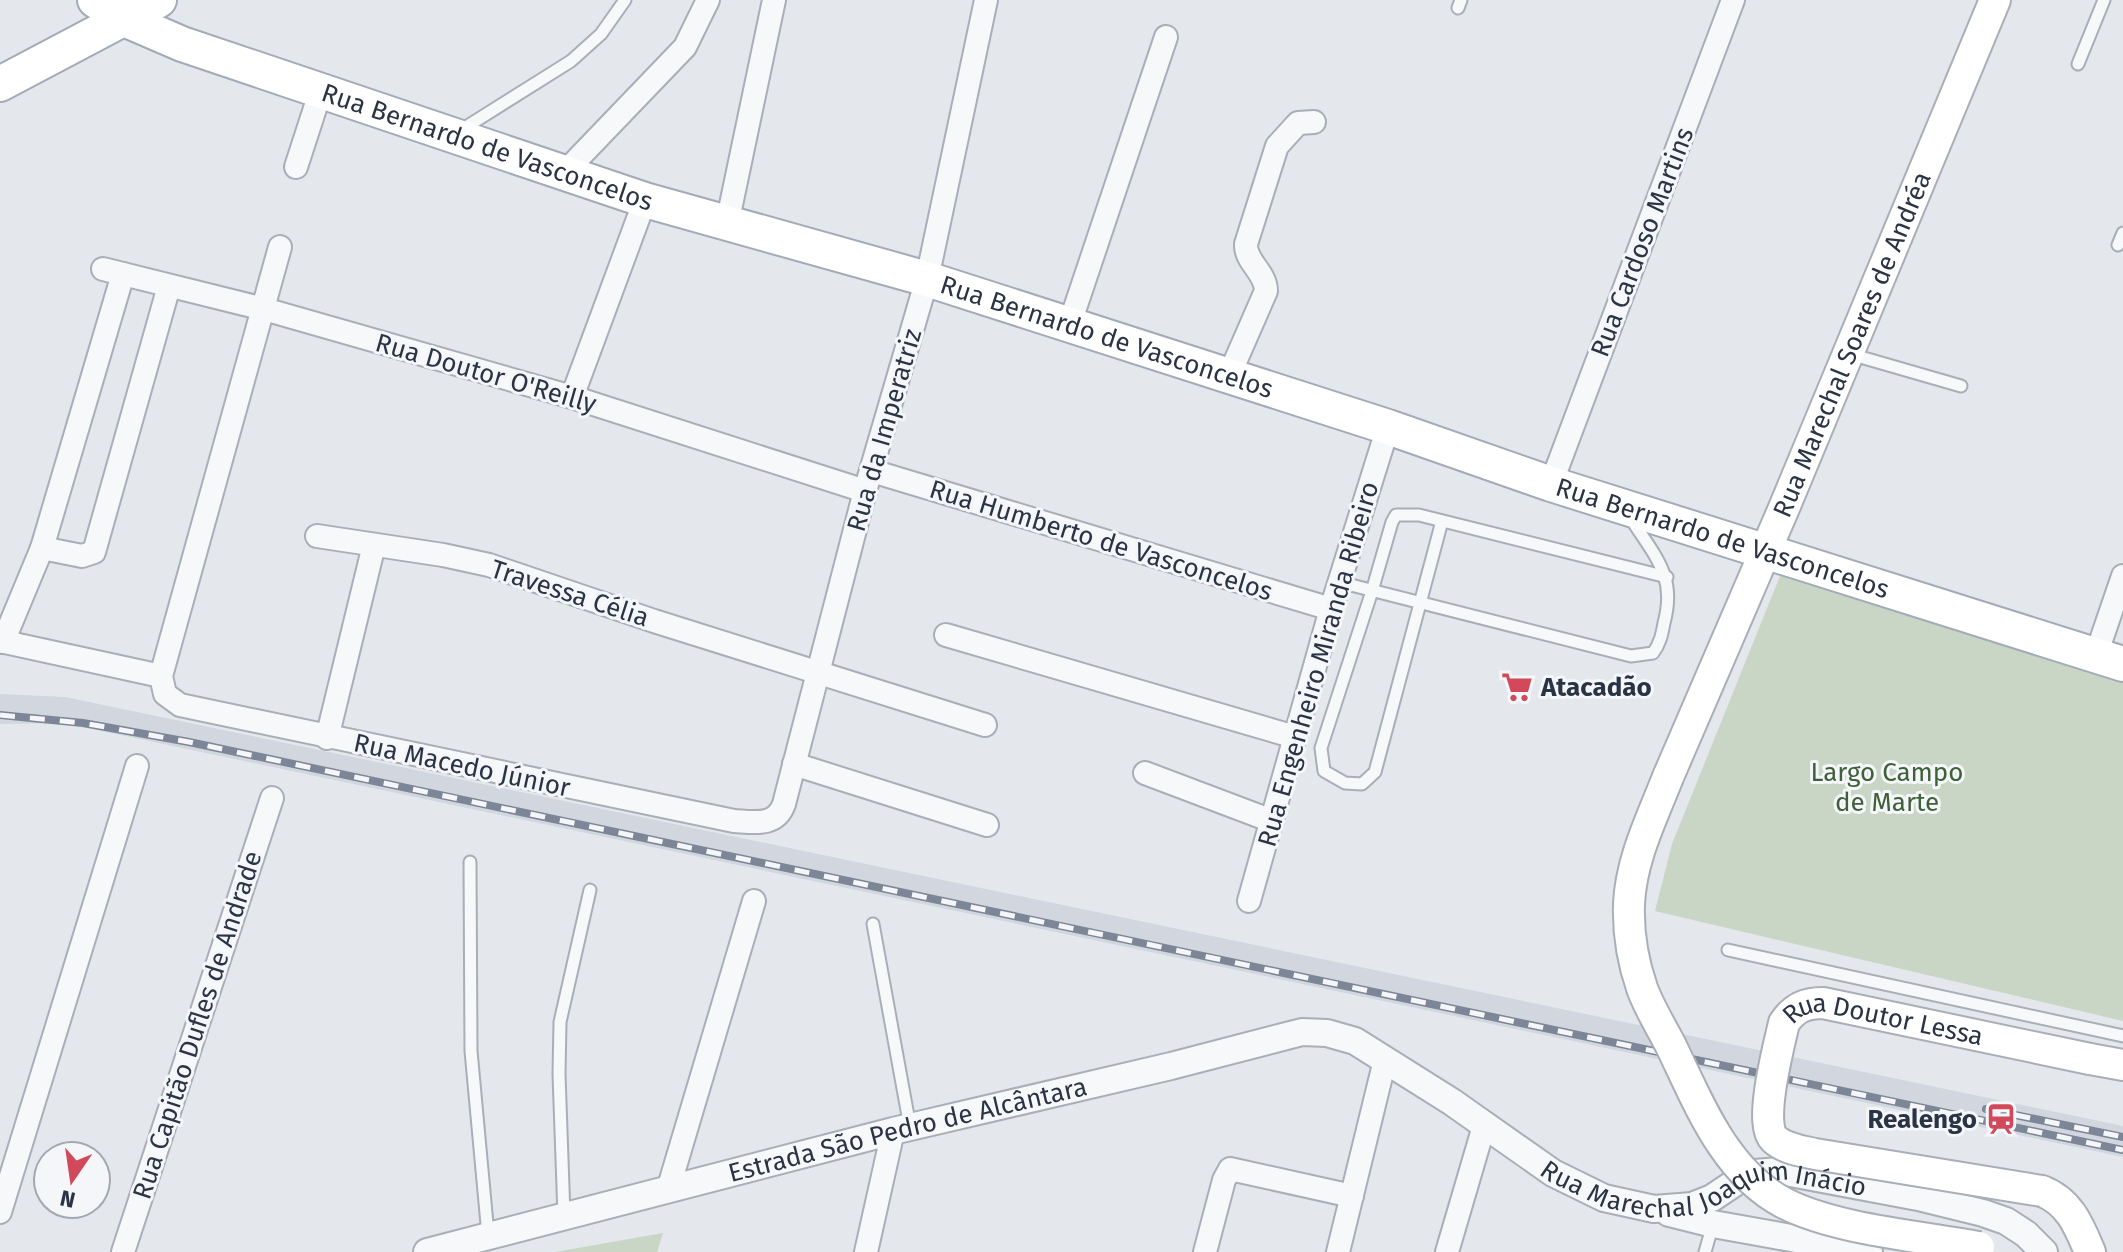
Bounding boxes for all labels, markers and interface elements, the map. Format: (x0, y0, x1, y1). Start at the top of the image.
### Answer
street label: Rua Bernardo de Vasconcelos (317, 77, 656, 217)
street label: Rua Cardoso Martins (1584, 123, 1700, 361)
street label: Rua Marechal Soares de Andréa (1767, 167, 1938, 522)
street label: Rua Bernardo de Vasconcelos (936, 269, 1277, 405)
street label: Rua da Imperatriz (841, 325, 928, 535)
street label: Rua Doutor O'Reilly (372, 327, 600, 420)
street label: Rua Bernardo de Vasconcelos (1552, 472, 1893, 605)
street label: Rua Humberto de Vasconcelos (926, 473, 1276, 607)
street label: Rua Engenheiro Miranda Ribeiro (1251, 478, 1386, 850)
street label: Travessa Célia (487, 553, 653, 634)
supermarket icon: Atacadão (1500, 670, 1534, 704)
place label: Atacadão (1540, 672, 1652, 703)
street label: Rua Macedo Júnior (351, 727, 573, 804)
park label: Largo Campo de Marte (1810, 757, 1964, 818)
street label: Rua Capitão Dufles de Andrade (126, 847, 268, 1203)
street label: Rua Doutor Lessa (1776, 988, 1986, 1052)
street label: Estrada São Pedro de Alcântara (725, 1071, 1090, 1189)
station icon: Realengo (1984, 1102, 2018, 1136)
place label: Realengo (1867, 1104, 1977, 1135)
north arrow (32, 1140, 112, 1220)
street label: Rua Marechal Joaquim Inácio (1534, 1154, 1869, 1225)
text: N (57, 1184, 78, 1214)

